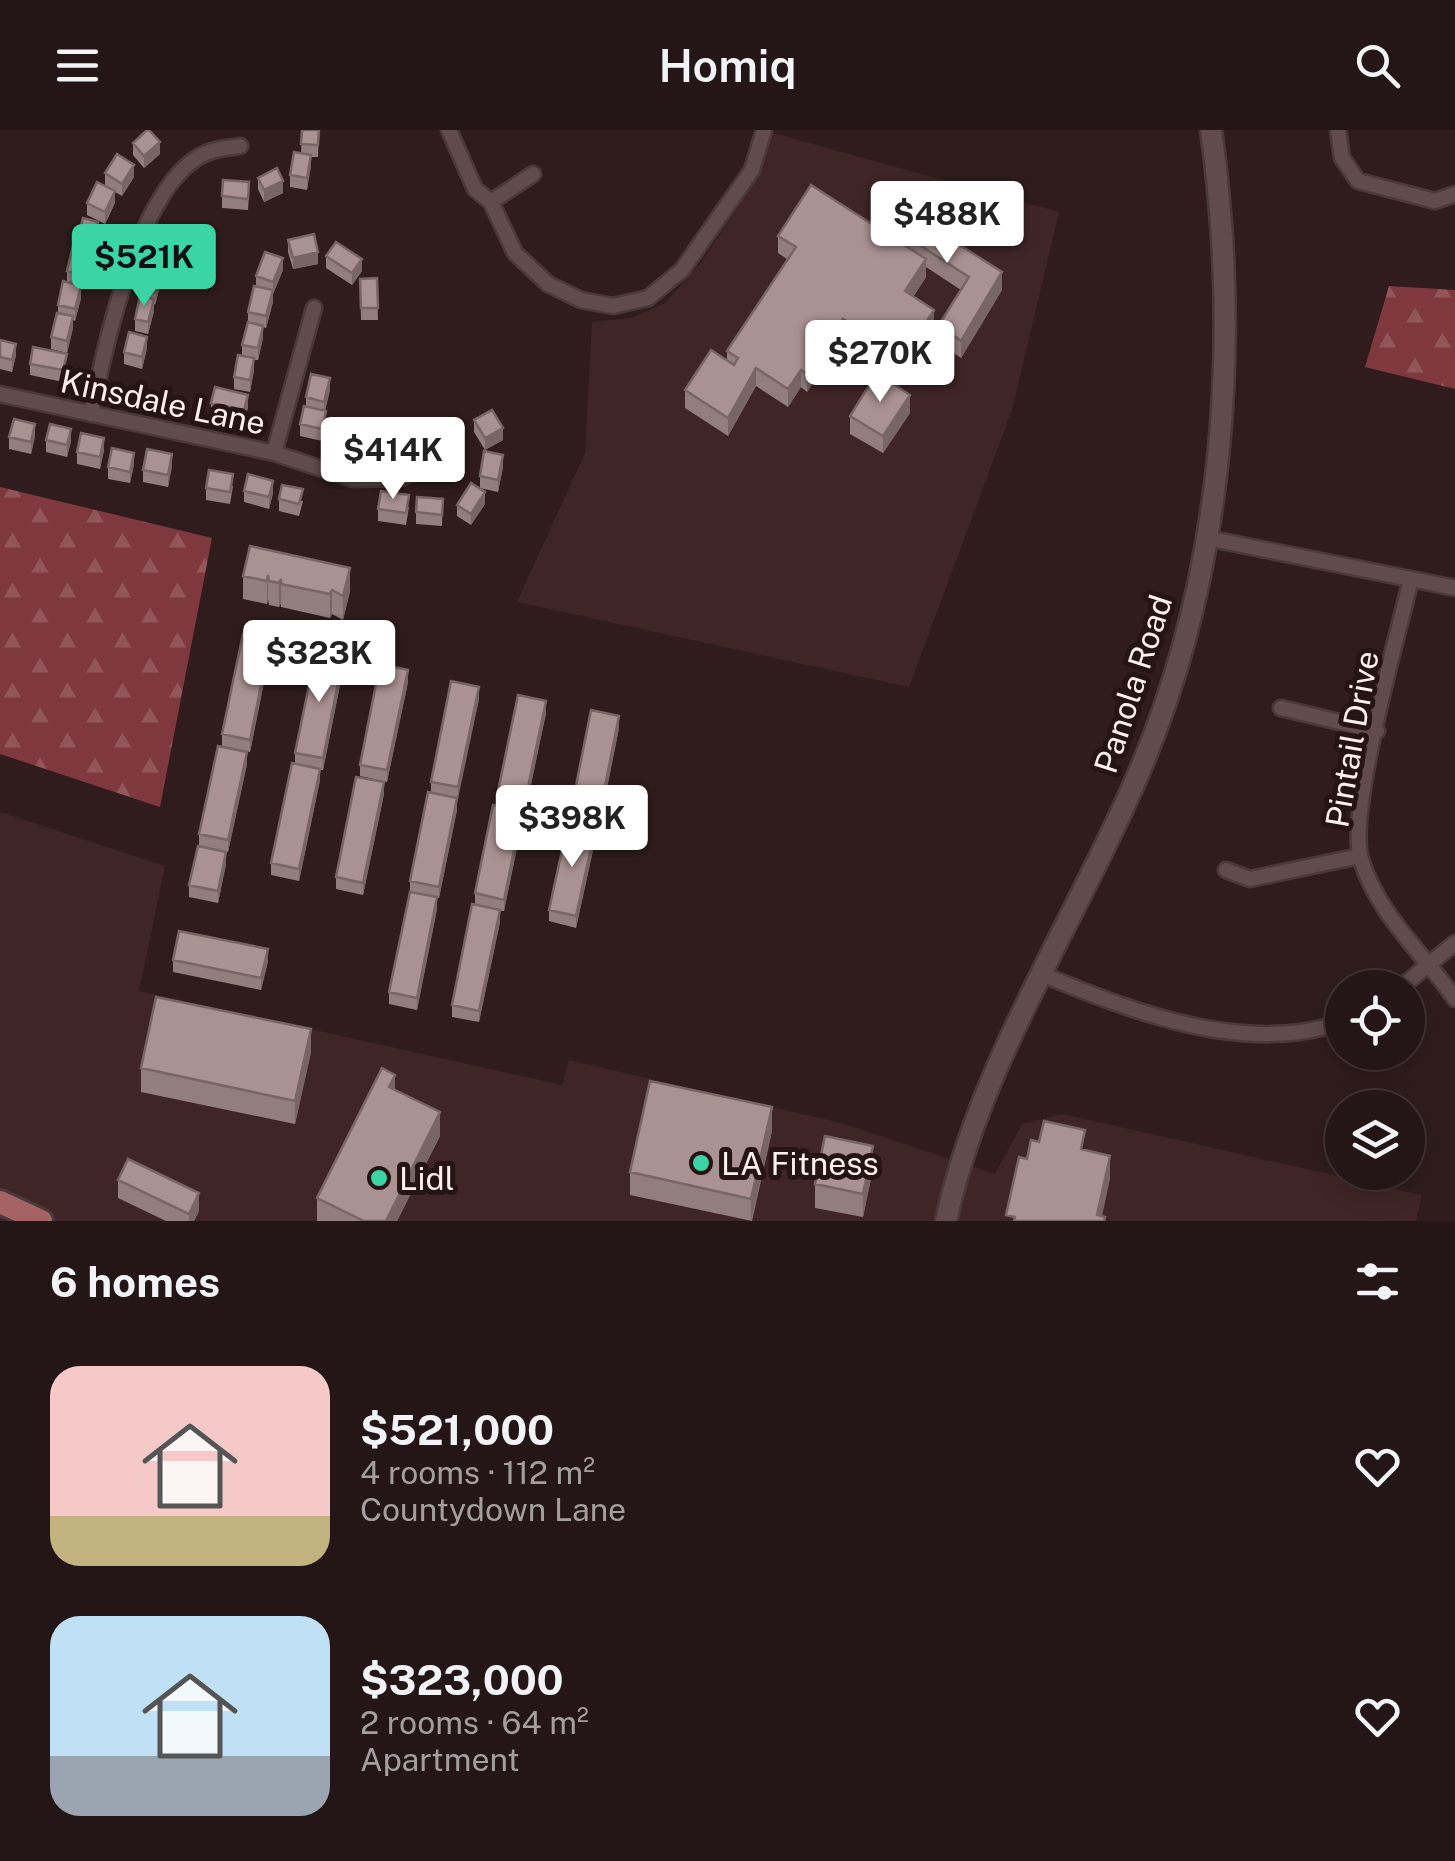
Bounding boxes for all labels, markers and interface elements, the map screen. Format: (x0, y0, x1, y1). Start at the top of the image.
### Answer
icon: menu (50, 38, 105, 93)
icon: search (1350, 38, 1405, 93)
text: Homiq (658, 39, 797, 92)
pin: $488K (877, 181, 1017, 266)
text: $488K (893, 195, 1001, 232)
pin: $521K (74, 224, 214, 309)
text: $521K (94, 238, 194, 275)
pin: $270K (810, 320, 950, 405)
text: $270K (827, 334, 933, 371)
street label: Kinsdale Lane (57, 362, 269, 442)
pin: $414K (323, 417, 463, 502)
text: $414K (343, 431, 443, 468)
street label: Panola Road (1087, 590, 1179, 778)
pin: $323K (249, 620, 389, 705)
text: $323K (265, 634, 373, 671)
street label: Pintail Drive (1318, 648, 1386, 830)
pin: $398K (502, 785, 642, 870)
text: $398K (518, 799, 626, 836)
map controls (1325, 970, 1425, 1190)
button: locate (1325, 970, 1425, 1070)
button: layers (1325, 1090, 1425, 1190)
place label: LA Fitness (721, 1145, 879, 1182)
marker: LA Fitness (690, 1152, 712, 1174)
place label: Lidl (399, 1160, 454, 1197)
marker: Lidl (368, 1167, 390, 1189)
icon: filters (1350, 1254, 1405, 1309)
text: 6 homes (50, 1257, 220, 1306)
text: $521,000 (360, 1405, 554, 1454)
icon: home (130, 1406, 250, 1526)
icon: heart (1350, 1439, 1405, 1494)
text: 4 rooms · 112 m² (360, 1454, 595, 1491)
text: Countydown Lane (360, 1491, 626, 1528)
text: $323,000 (360, 1655, 564, 1704)
icon: home (130, 1656, 250, 1776)
icon: heart (1350, 1689, 1405, 1744)
text: 2 rooms · 64 m² (360, 1704, 589, 1741)
text: Apartment (360, 1741, 520, 1778)

